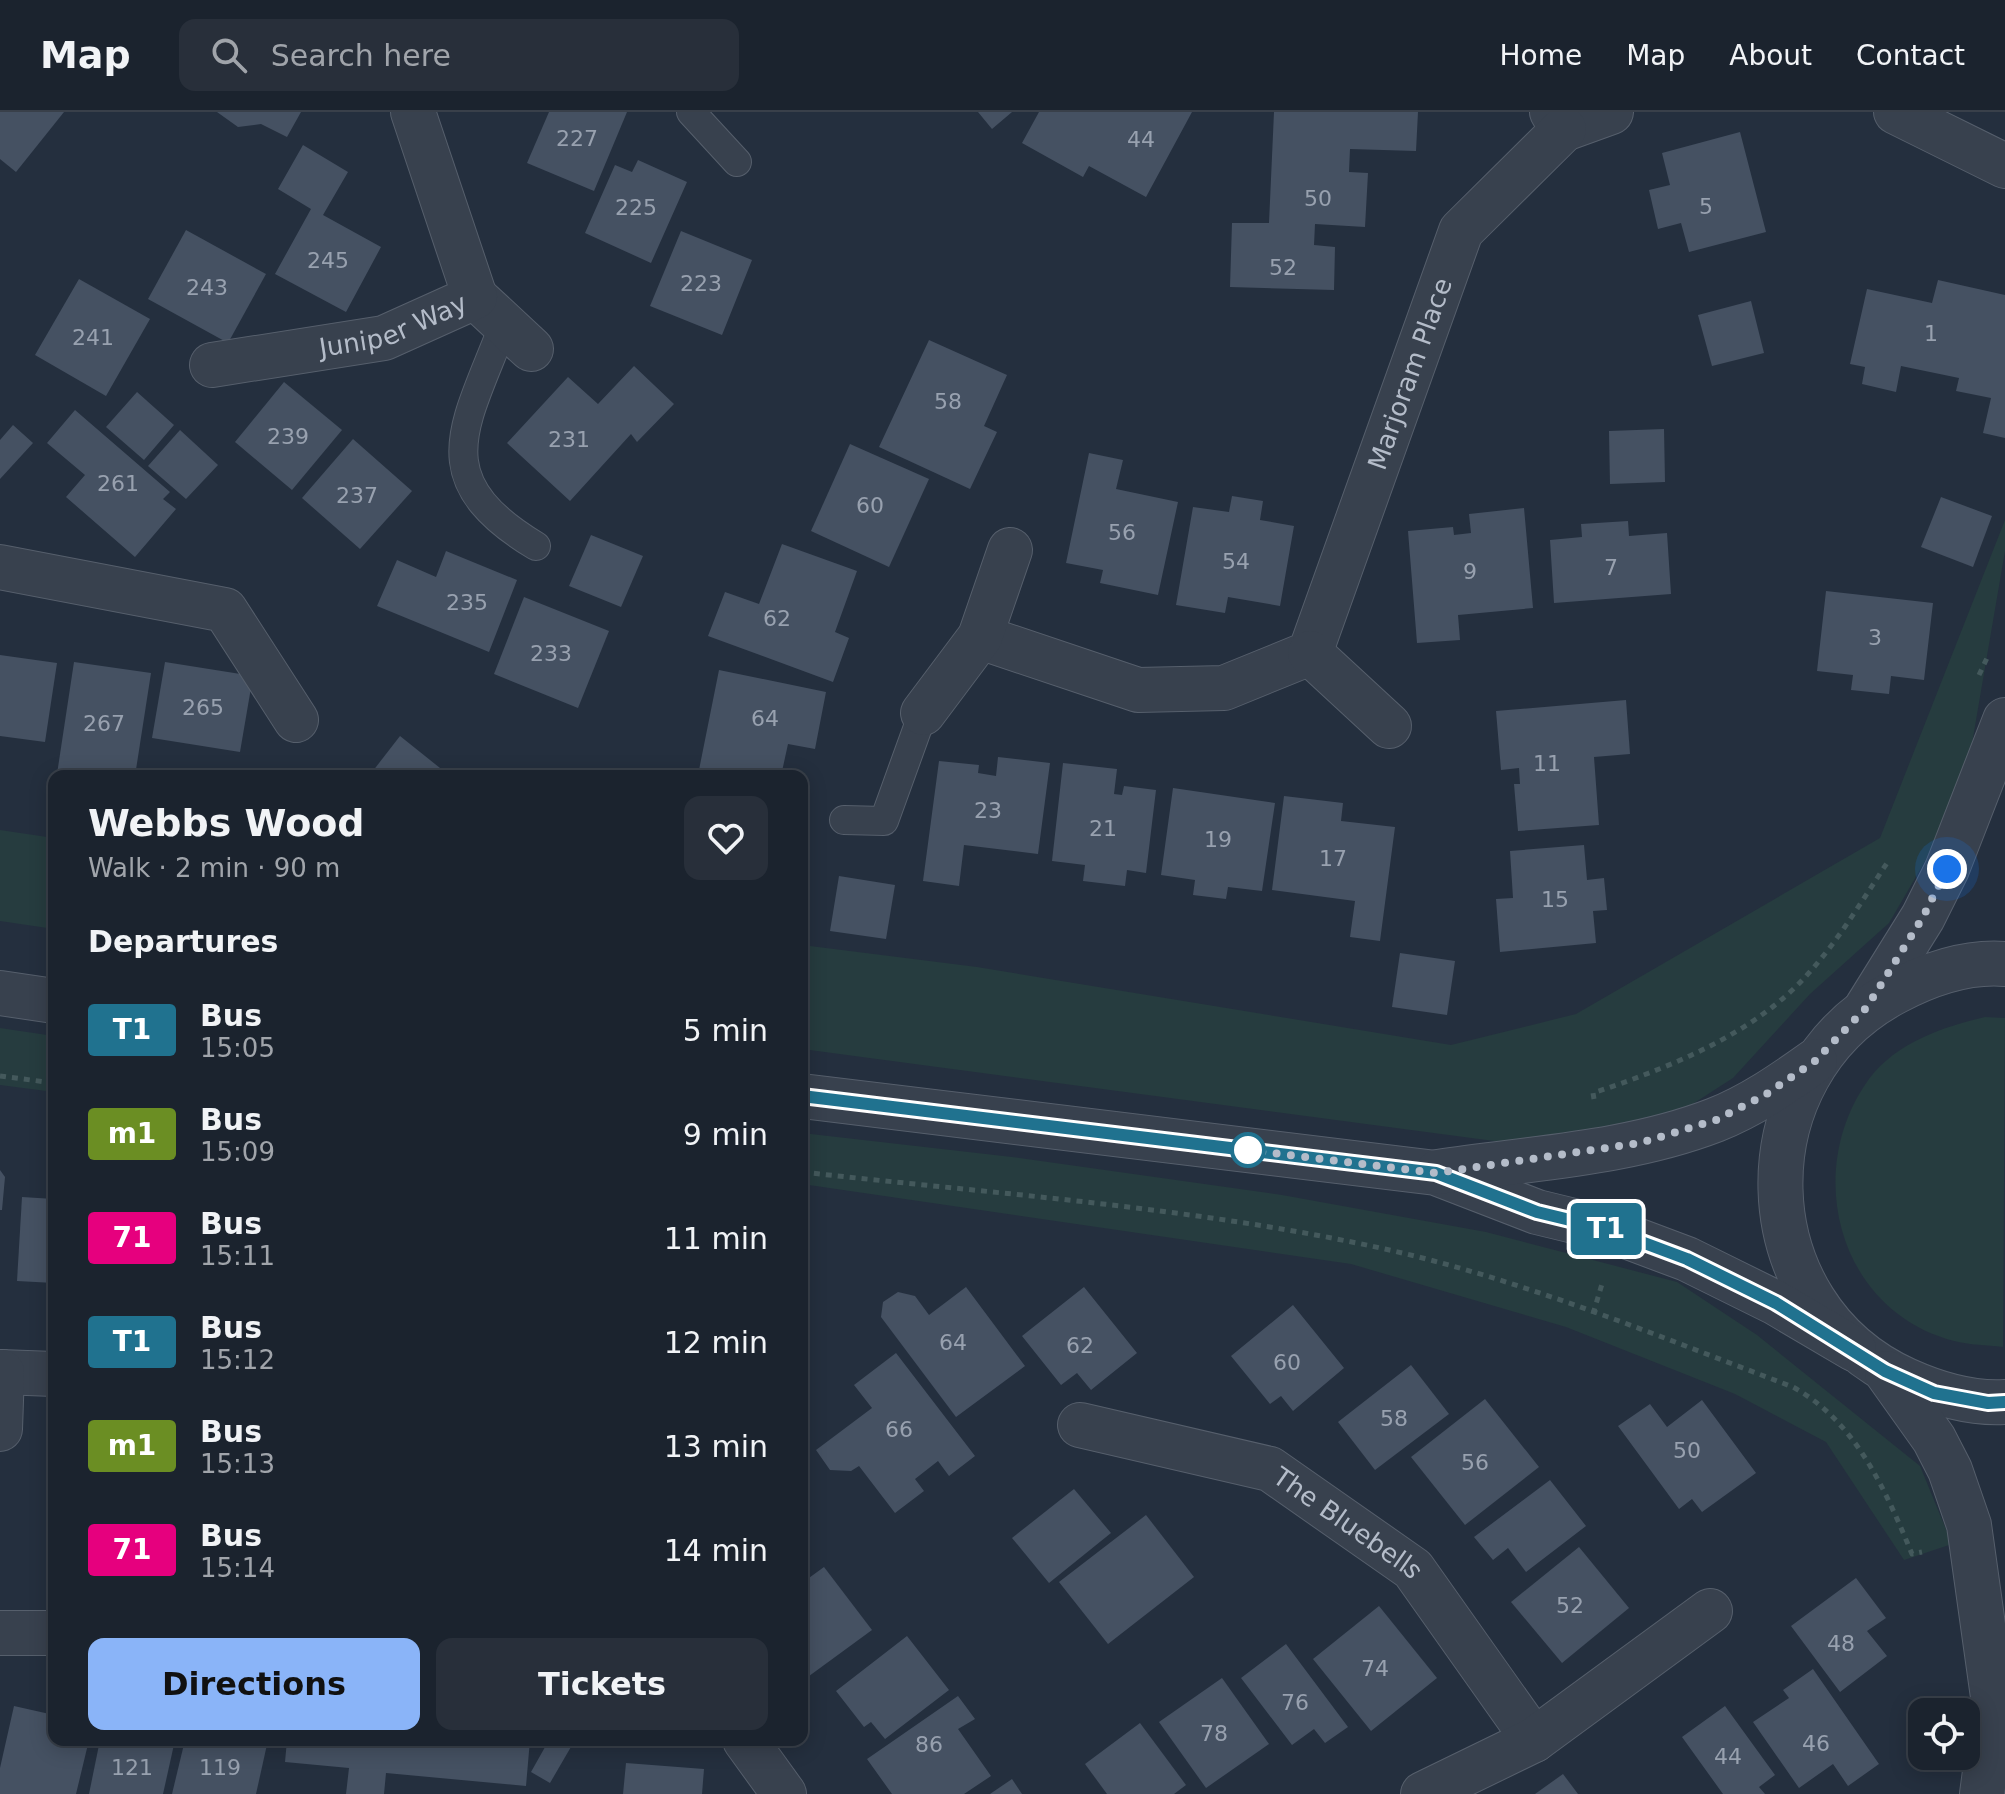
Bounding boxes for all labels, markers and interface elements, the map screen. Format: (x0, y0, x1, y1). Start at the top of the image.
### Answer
search box (179, 19, 739, 91)
text: Map (40, 33, 131, 77)
icon: search (207, 33, 251, 77)
text: Search here (271, 38, 451, 73)
text: Home (1499, 39, 1582, 72)
text: Map (1626, 39, 1685, 72)
text: About (1729, 39, 1812, 72)
text: Contact (1856, 39, 1965, 72)
house number: 227 (556, 126, 598, 151)
house number: 44 (1127, 127, 1155, 152)
house number: 50 (1304, 186, 1332, 211)
house number: 5 (1699, 194, 1713, 219)
house number: 225 (615, 195, 657, 220)
house number: 245 (307, 248, 349, 273)
house number: 52 (1269, 255, 1297, 280)
house number: 223 (680, 271, 722, 296)
street label: Marjoram Place (1362, 274, 1458, 474)
house number: 243 (186, 275, 228, 300)
street label: Juniper Way (315, 288, 472, 363)
house number: 1 (1924, 321, 1938, 346)
house number: 241 (72, 325, 114, 350)
house number: 58 (934, 389, 962, 414)
house number: 239 (267, 424, 309, 449)
house number: 231 (548, 427, 590, 452)
house number: 261 (97, 471, 139, 496)
house number: 237 (336, 483, 378, 508)
house number: 60 (856, 493, 884, 518)
house number: 56 (1108, 520, 1136, 545)
house number: 54 (1222, 549, 1250, 574)
house number: 7 (1604, 555, 1618, 580)
house number: 9 (1463, 559, 1477, 584)
house number: 235 (446, 590, 488, 615)
house number: 62 (763, 606, 791, 631)
house number: 3 (1868, 625, 1882, 650)
house number: 233 (530, 641, 572, 666)
house number: 265 (182, 695, 224, 720)
house number: 64 (751, 706, 779, 731)
house number: 267 (83, 711, 125, 736)
house number: 11 (1533, 751, 1561, 776)
button: heart (684, 796, 768, 880)
house number: 23 (974, 798, 1002, 823)
text: Webbs Wood (88, 801, 365, 845)
house number: 21 (1089, 816, 1117, 841)
house number: 19 (1204, 827, 1232, 852)
house number: 17 (1319, 846, 1347, 871)
your location (1927, 849, 1967, 889)
text: Walk · 2 min · 90 m (88, 853, 340, 883)
house number: 15 (1541, 887, 1569, 912)
text: Departures (88, 924, 278, 959)
text: Bus (200, 998, 262, 1033)
text: T1 (113, 1013, 151, 1046)
text: 5 min (683, 1013, 768, 1048)
text: 15:05 (200, 1033, 275, 1063)
text: Bus (200, 1102, 262, 1137)
text: m1 (108, 1117, 156, 1150)
text: 9 min (683, 1117, 768, 1152)
unlabelled marker (1231, 1133, 1265, 1167)
text: 15:09 (200, 1137, 275, 1167)
line badge: T1 (1570, 1203, 1642, 1255)
text: Bus (200, 1206, 262, 1241)
text: T1 (1587, 1212, 1625, 1245)
text: 71 (113, 1221, 151, 1254)
text: 11 min (664, 1221, 768, 1256)
text: 15:11 (200, 1241, 275, 1271)
text: Bus (200, 1310, 262, 1345)
text: T1 (113, 1325, 151, 1358)
text: 12 min (664, 1325, 768, 1360)
house number: 64 (939, 1330, 967, 1355)
house number: 62 (1066, 1333, 1094, 1358)
text: 15:12 (200, 1345, 275, 1375)
house number: 60 (1273, 1350, 1301, 1375)
house number: 58 (1380, 1406, 1408, 1431)
text: Bus (200, 1414, 262, 1449)
house number: 66 (885, 1417, 913, 1442)
text: m1 (108, 1429, 156, 1462)
text: 13 min (664, 1429, 768, 1464)
house number: 50 (1673, 1438, 1701, 1463)
text: 15:13 (200, 1449, 275, 1479)
house number: 56 (1461, 1450, 1489, 1475)
street label: The Bluebells (1267, 1460, 1430, 1584)
text: Bus (200, 1518, 262, 1553)
text: 71 (113, 1533, 151, 1566)
text: 14 min (664, 1533, 768, 1568)
text: 15:14 (200, 1553, 275, 1583)
house number: 52 (1556, 1593, 1584, 1618)
house number: 48 (1827, 1631, 1855, 1656)
button: Directions (88, 1638, 420, 1730)
button: Tickets (436, 1638, 768, 1730)
house number: 74 (1361, 1656, 1389, 1681)
house number: 76 (1281, 1690, 1309, 1715)
map controls (1908, 1698, 1980, 1770)
button: locate (1908, 1698, 1980, 1770)
house number: 78 (1200, 1721, 1228, 1746)
house number: 46 (1802, 1731, 1830, 1756)
house number: 86 (915, 1732, 943, 1757)
house number: 44 (1714, 1744, 1742, 1769)
house number: 121 (111, 1755, 153, 1780)
house number: 119 (199, 1755, 241, 1780)

